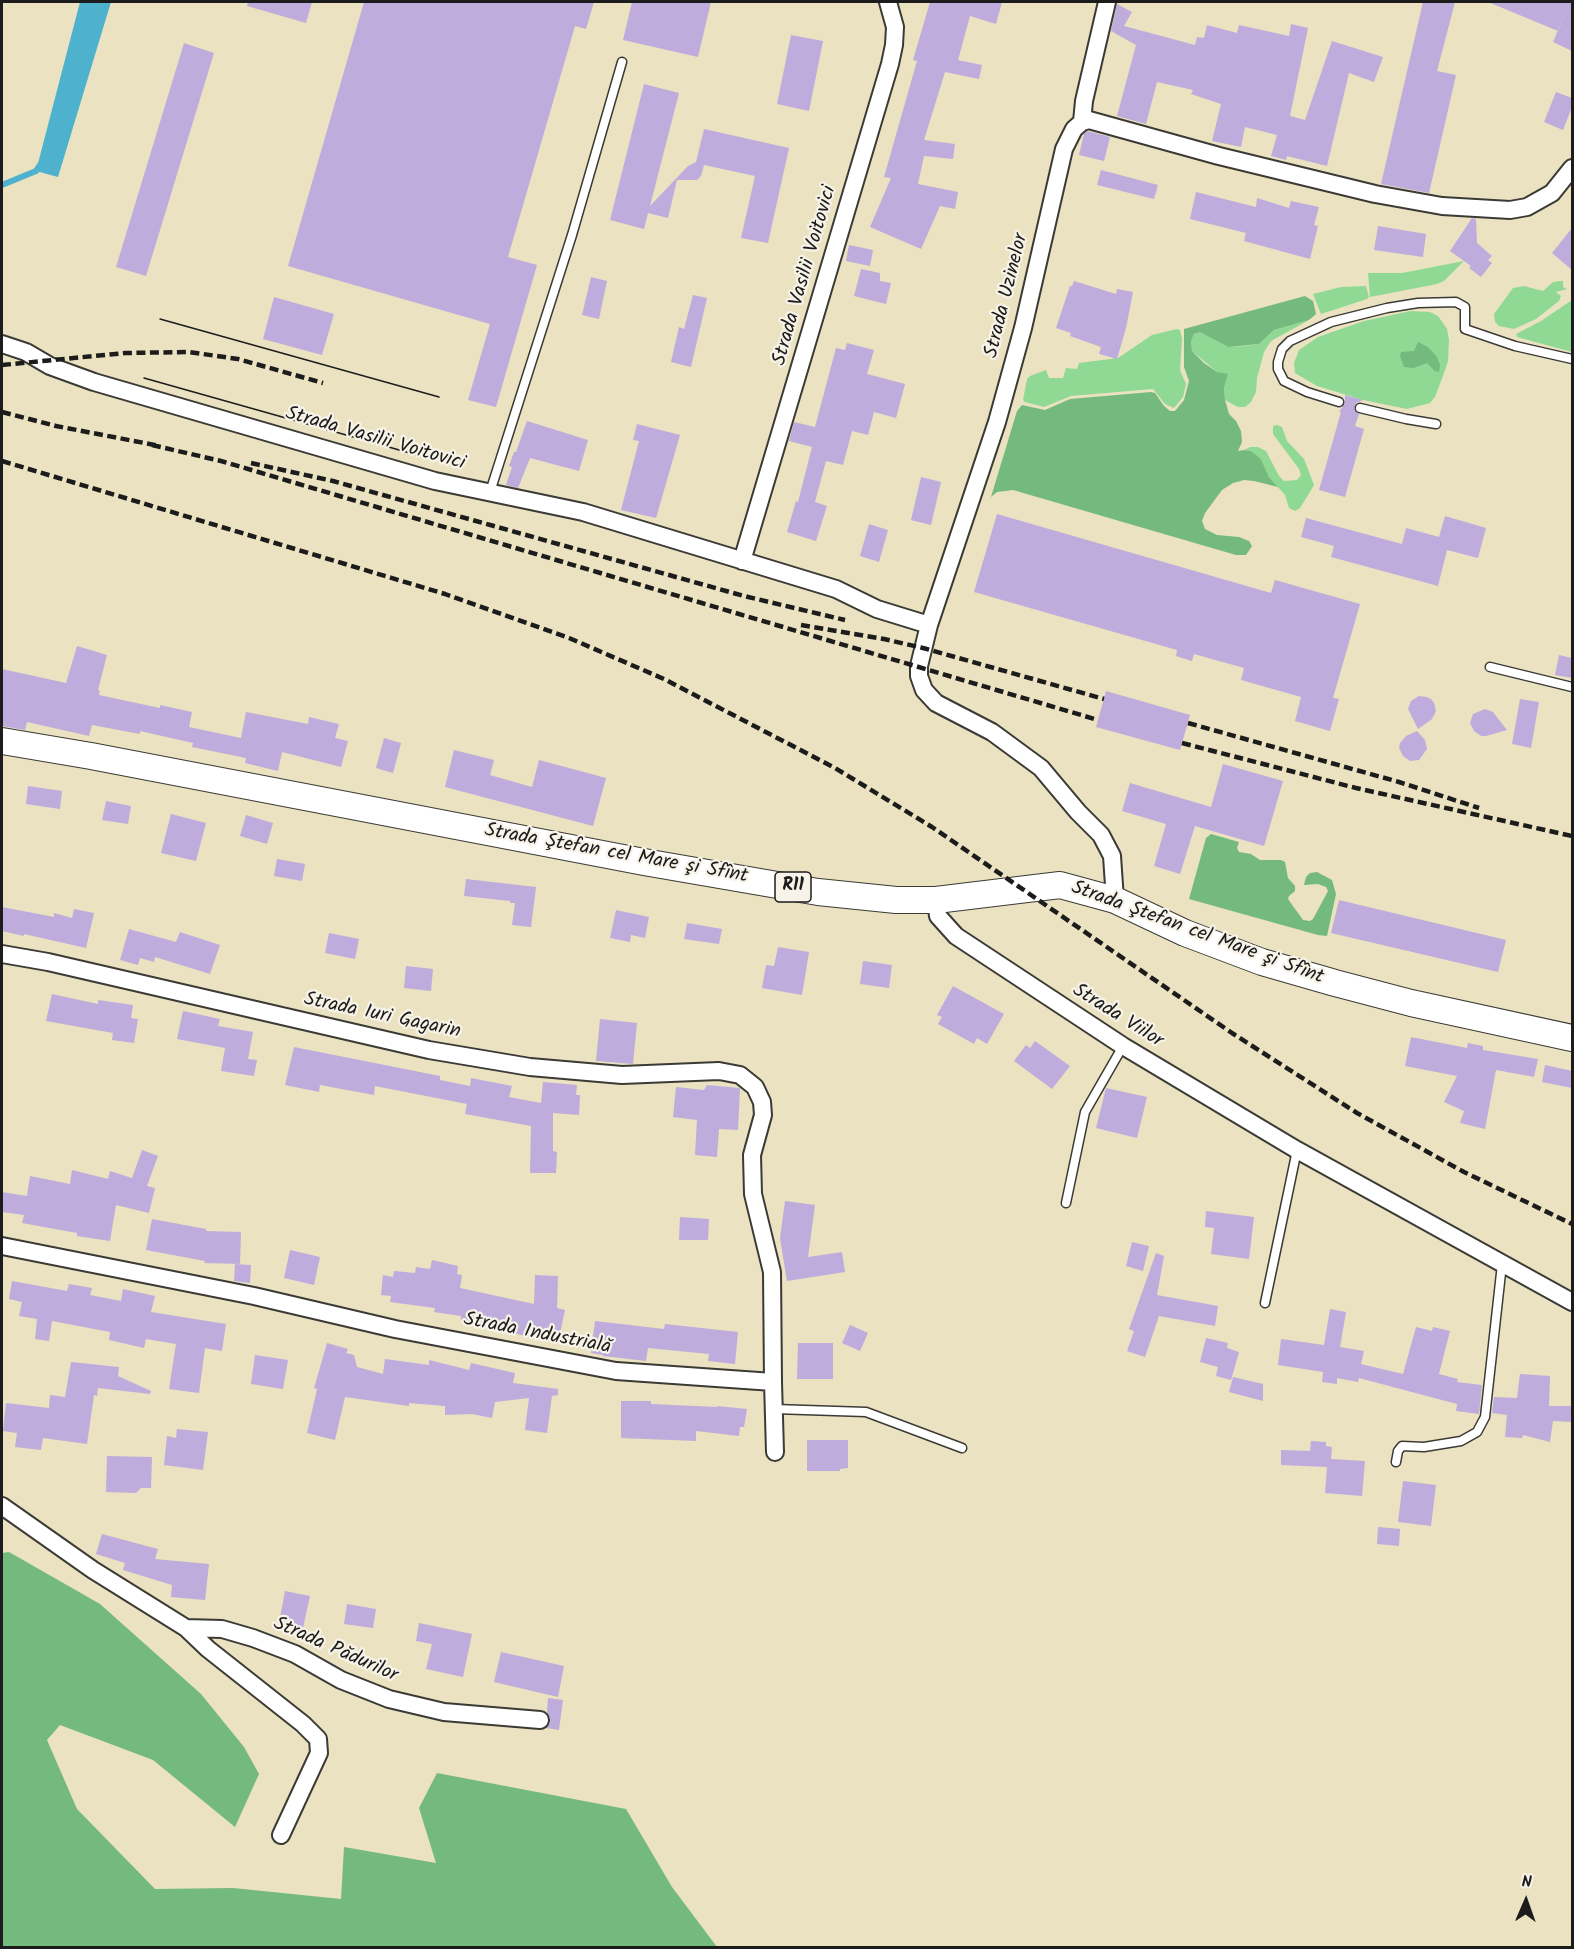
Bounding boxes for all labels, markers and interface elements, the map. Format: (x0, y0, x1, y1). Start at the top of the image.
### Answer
street label: Strada Vasilii Voitovici (769, 183, 843, 369)
street label: Strada Uzinelor (981, 231, 1035, 361)
street label: Strada Vasilii Voitovici (282, 403, 468, 477)
street label: Strada Ştefan cel Mare şi Sfînt (482, 820, 750, 890)
road number: R11 (775, 872, 811, 902)
street label: Strada Ştefan cel Mare şi Sfînt (1067, 877, 1327, 991)
street label: Strada Viilor (1067, 980, 1167, 1054)
street label: Strada Iuri Gagarin (302, 989, 462, 1045)
street label: Strada Industrială (461, 1309, 613, 1361)
street label: Strada Pădurilor (269, 1613, 401, 1689)
text: N (1521, 1870, 1532, 1895)
north arrow (1496, 1871, 1556, 1931)

